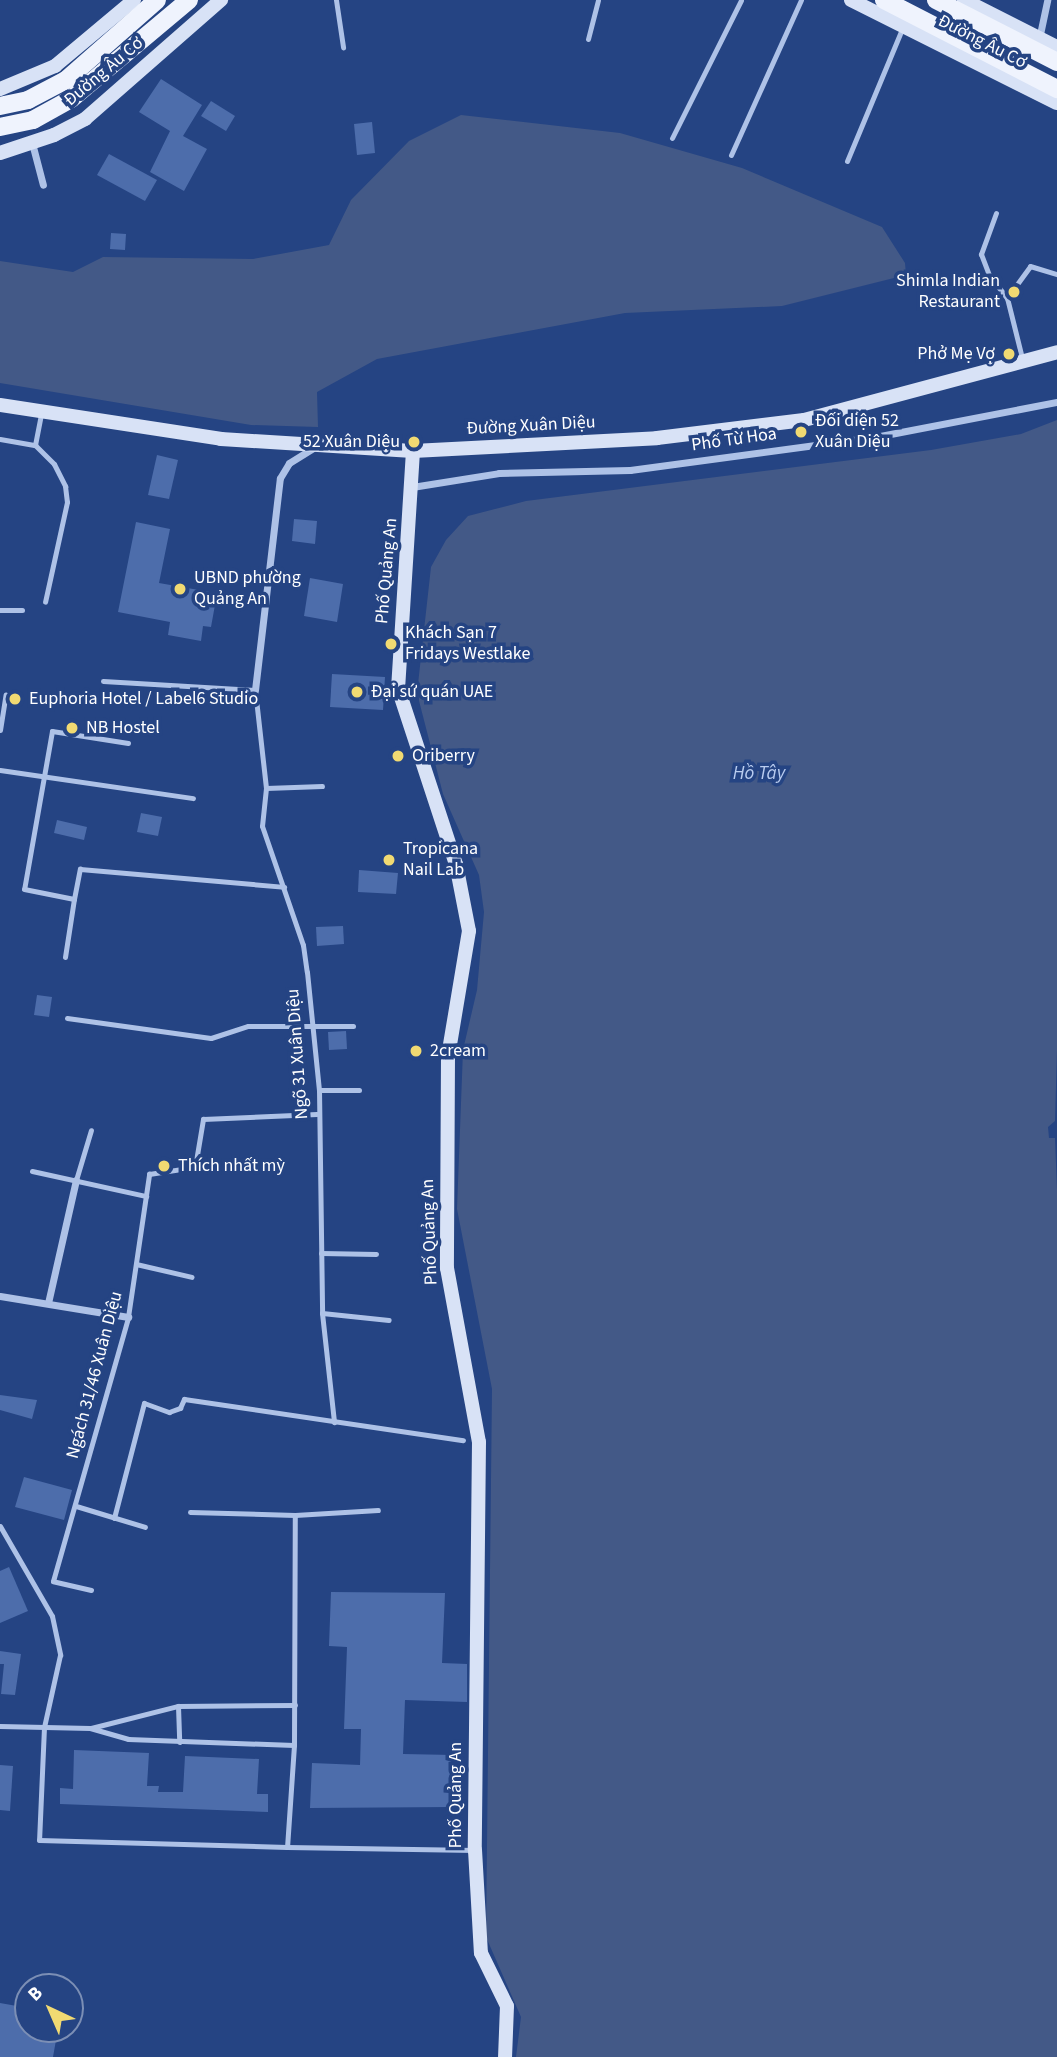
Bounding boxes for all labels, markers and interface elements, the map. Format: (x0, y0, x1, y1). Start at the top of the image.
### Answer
street label: Đường Âu Cơ (934, 10, 1030, 74)
street label: Đường Âu Cơ (60, 33, 148, 111)
place label: Shimla Indian Restaurant (896, 271, 1000, 314)
marker: Shimla Indian Restaurant (1006, 284, 1022, 300)
place label: Phở Mẹ Vợ (917, 343, 995, 365)
marker: Phở Mẹ Vợ (1001, 346, 1017, 362)
place label: Đối diện 52 Xuân Diệu (815, 411, 899, 453)
street label: Đường Xuân Diệu (466, 412, 596, 440)
street label: Phố Từ Hoa (690, 423, 778, 457)
marker: Đối diện 52 Xuân Diệu (793, 424, 809, 440)
place label: 52 Xuân Diệu (303, 431, 400, 453)
marker: 52 Xuân Diệu (406, 434, 422, 450)
street label: Phố Quảng An (372, 517, 402, 625)
place label: UBND phường Quảng An (194, 568, 301, 610)
marker: UBND phường Quảng An (172, 581, 188, 597)
place label: Khách Sạn 7 Fridays Westlake (405, 623, 530, 666)
marker: Khách Sạn 7 Fridays Westlake (383, 636, 399, 652)
place label: Đại sứ quán UAE (371, 681, 493, 703)
marker: Đại sứ quán UAE (349, 684, 365, 700)
place label: Euphoria Hotel / Label6 Studio (29, 688, 258, 710)
marker: Euphoria Hotel / Label6 Studio (7, 691, 23, 707)
place label: NB Hostel (86, 717, 160, 739)
marker: NB Hostel (64, 720, 80, 736)
place label: Oriberry (412, 745, 475, 767)
marker: Oriberry (390, 748, 406, 764)
water label: Hồ Tây (733, 763, 785, 785)
place label: Tropicana Nail Lab (403, 839, 478, 882)
marker: Tropicana Nail Lab (381, 852, 397, 868)
street label: Ngõ 31 Xuân Diệu (283, 988, 313, 1120)
place label: 2cream (430, 1040, 486, 1062)
marker: 2cream (408, 1043, 424, 1059)
place label: Thích nhất mỳ (178, 1155, 285, 1177)
marker: Thích nhất mỳ (156, 1158, 172, 1174)
street label: Phố Quảng An (417, 1179, 443, 1285)
street label: Ngách 31/46 Xuân Diệu (62, 1289, 128, 1461)
street label: Phố Quảng An (445, 1742, 467, 1848)
north arrow (14, 1973, 84, 2043)
text: B (22, 1980, 49, 2008)

